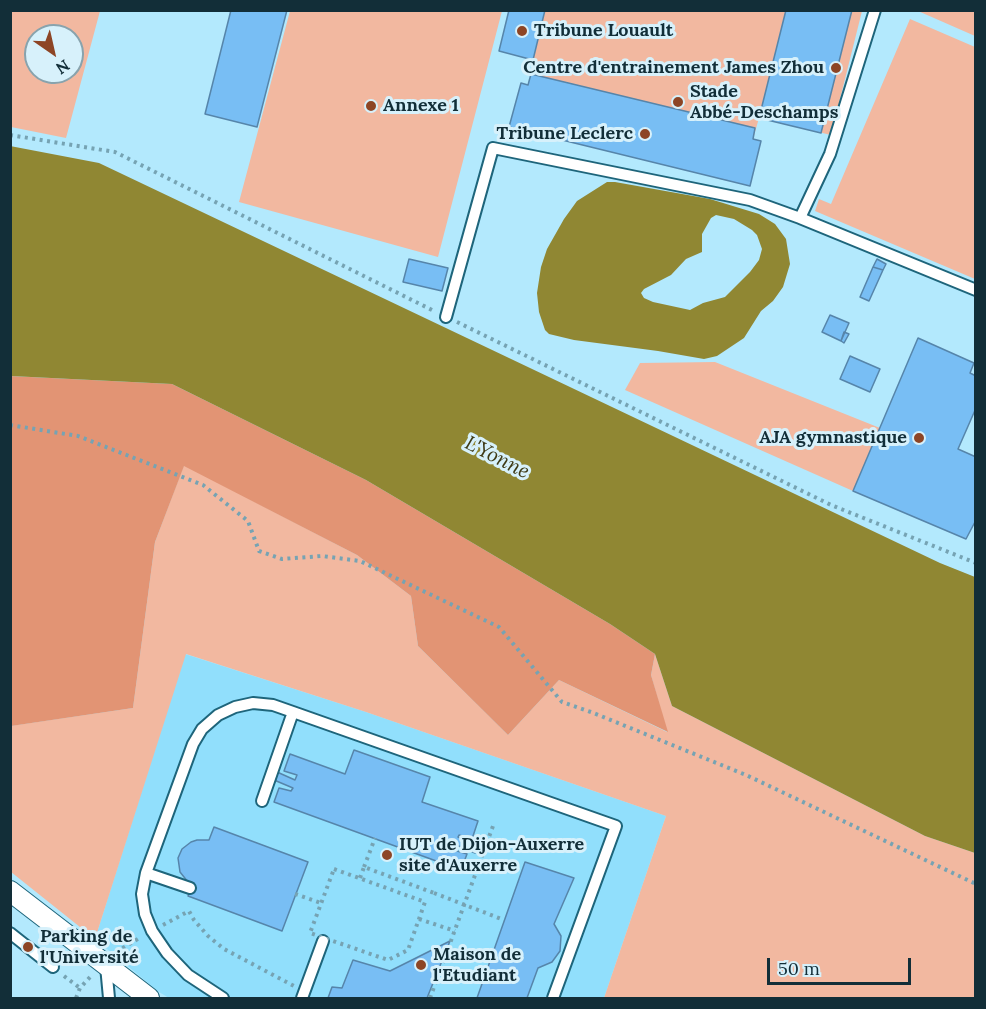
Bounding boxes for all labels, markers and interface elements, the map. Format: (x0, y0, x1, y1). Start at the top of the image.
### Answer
place label: Tribune Louault (534, 20, 673, 42)
north arrow (24, 24, 84, 84)
marker: Tribune Louault (515, 24, 529, 38)
text: N (52, 56, 74, 79)
place label: Centre d'entrainement James Zhou (523, 57, 824, 79)
marker: Centre d'entrainement James Zhou (829, 61, 843, 75)
place label: Stade Abbé-Deschamps (690, 81, 838, 124)
place label: Annexe 1 (383, 95, 459, 117)
marker: Stade Abbé-Deschamps (671, 95, 685, 109)
marker: Annexe 1 (364, 99, 378, 113)
place label: Tribune Leclerc (497, 123, 633, 145)
marker: Tribune Leclerc (638, 127, 652, 141)
place label: AJA gymnastique (759, 427, 907, 449)
marker: AJA gymnastique (912, 431, 926, 445)
water label: L'Yonne (461, 432, 533, 484)
place label: IUT de Dijon-Auxerre site d'Auxerre (399, 834, 584, 876)
marker: IUT de Dijon-Auxerre site d'Auxerre (380, 848, 394, 862)
place label: Parking de l'Université (40, 926, 139, 968)
marker: Parking de l'Université (21, 940, 35, 954)
place label: Maison de l'Etudiant (433, 944, 521, 986)
scale bar (770, 946, 914, 984)
text: 50 m (778, 957, 820, 980)
marker: Maison de l'Etudiant (414, 958, 428, 972)

